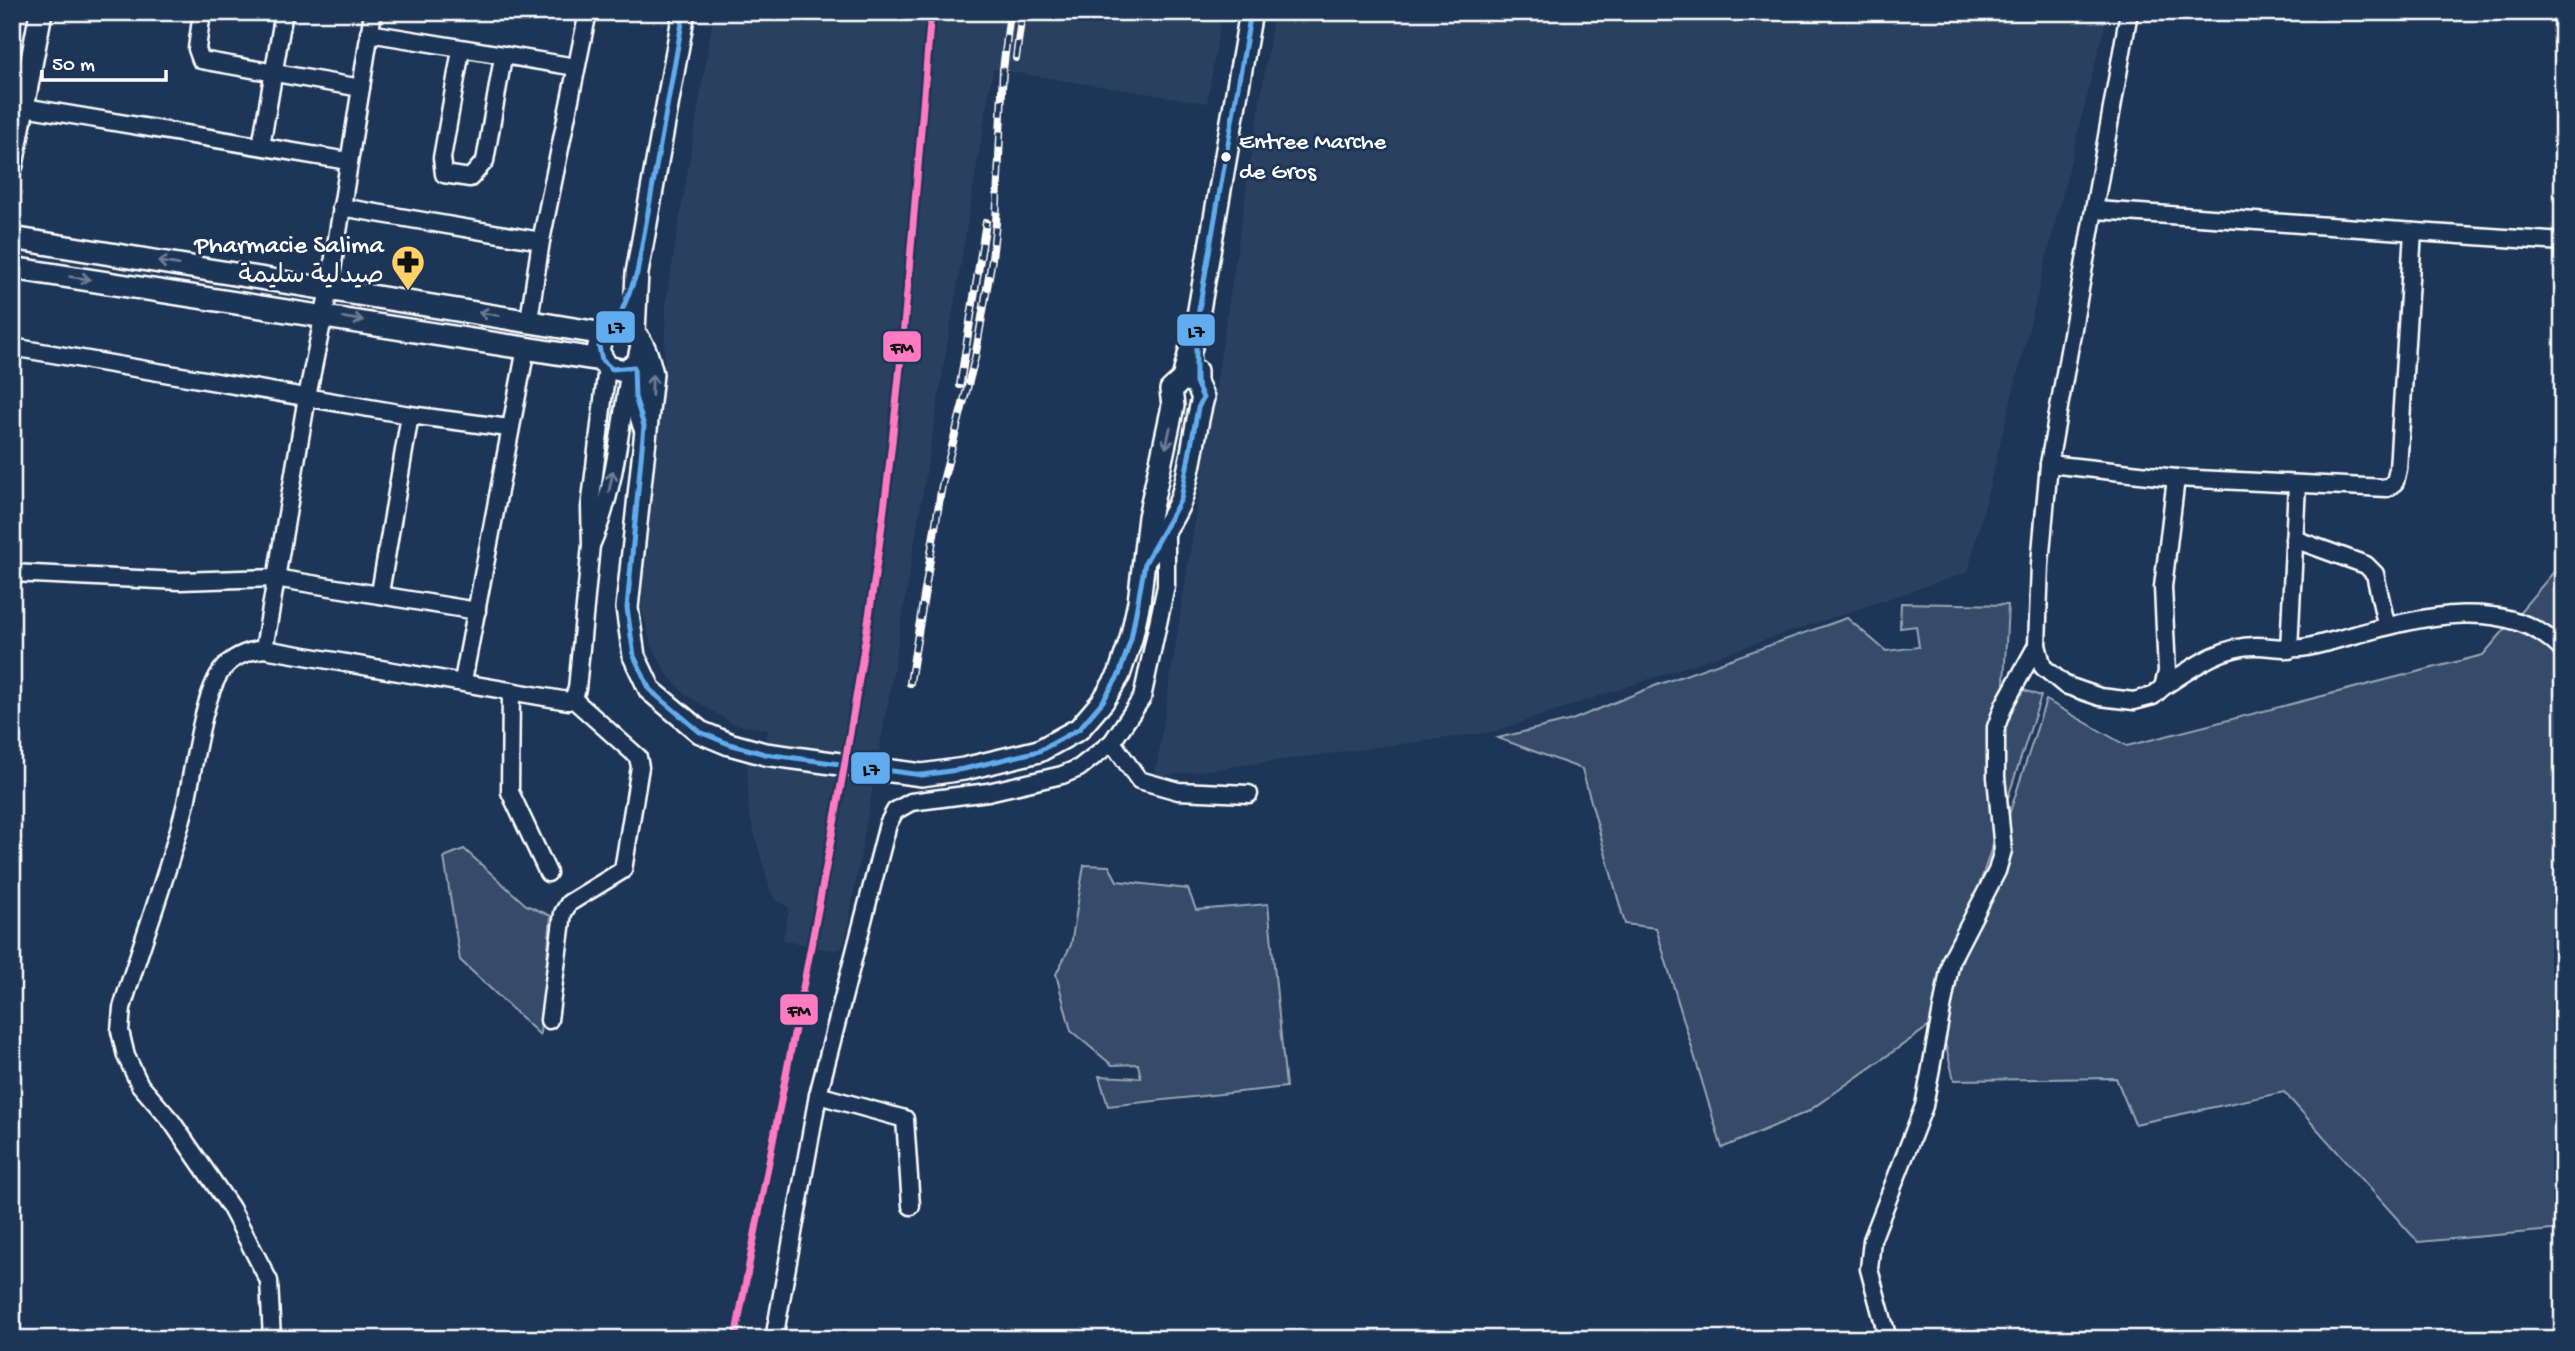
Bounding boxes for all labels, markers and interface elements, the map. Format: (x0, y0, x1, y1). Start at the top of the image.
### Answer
scale bar (42, 38, 166, 82)
text: 50 m (52, 54, 95, 79)
place label: Entree Marche de Gros (1239, 129, 1387, 188)
marker: Entree Marche de Gros (1219, 150, 1233, 164)
place label: Pharmacie Salima صيدلية سليمة (193, 232, 386, 293)
pharmacy icon: Pharmacie Salima صيدلية سليمة (389, 243, 427, 292)
one-way arrow (157, 256, 180, 269)
one-way arrow (68, 272, 91, 285)
one-way arrow (479, 307, 501, 320)
line badge: L7 (595, 310, 636, 344)
one-way arrow (341, 313, 364, 326)
line badge: L7 (1176, 313, 1216, 347)
text: L7 (608, 318, 626, 341)
text: L7 (1188, 322, 1206, 345)
line badge: FM (882, 330, 922, 363)
text: FM (890, 338, 914, 361)
one-way arrow (645, 374, 658, 397)
one-way arrow (1160, 426, 1174, 449)
one-way arrow (605, 470, 619, 493)
line badge: L7 (850, 751, 891, 785)
text: L7 (863, 760, 881, 783)
line badge: FM (779, 993, 819, 1026)
text: FM (787, 1001, 811, 1024)

